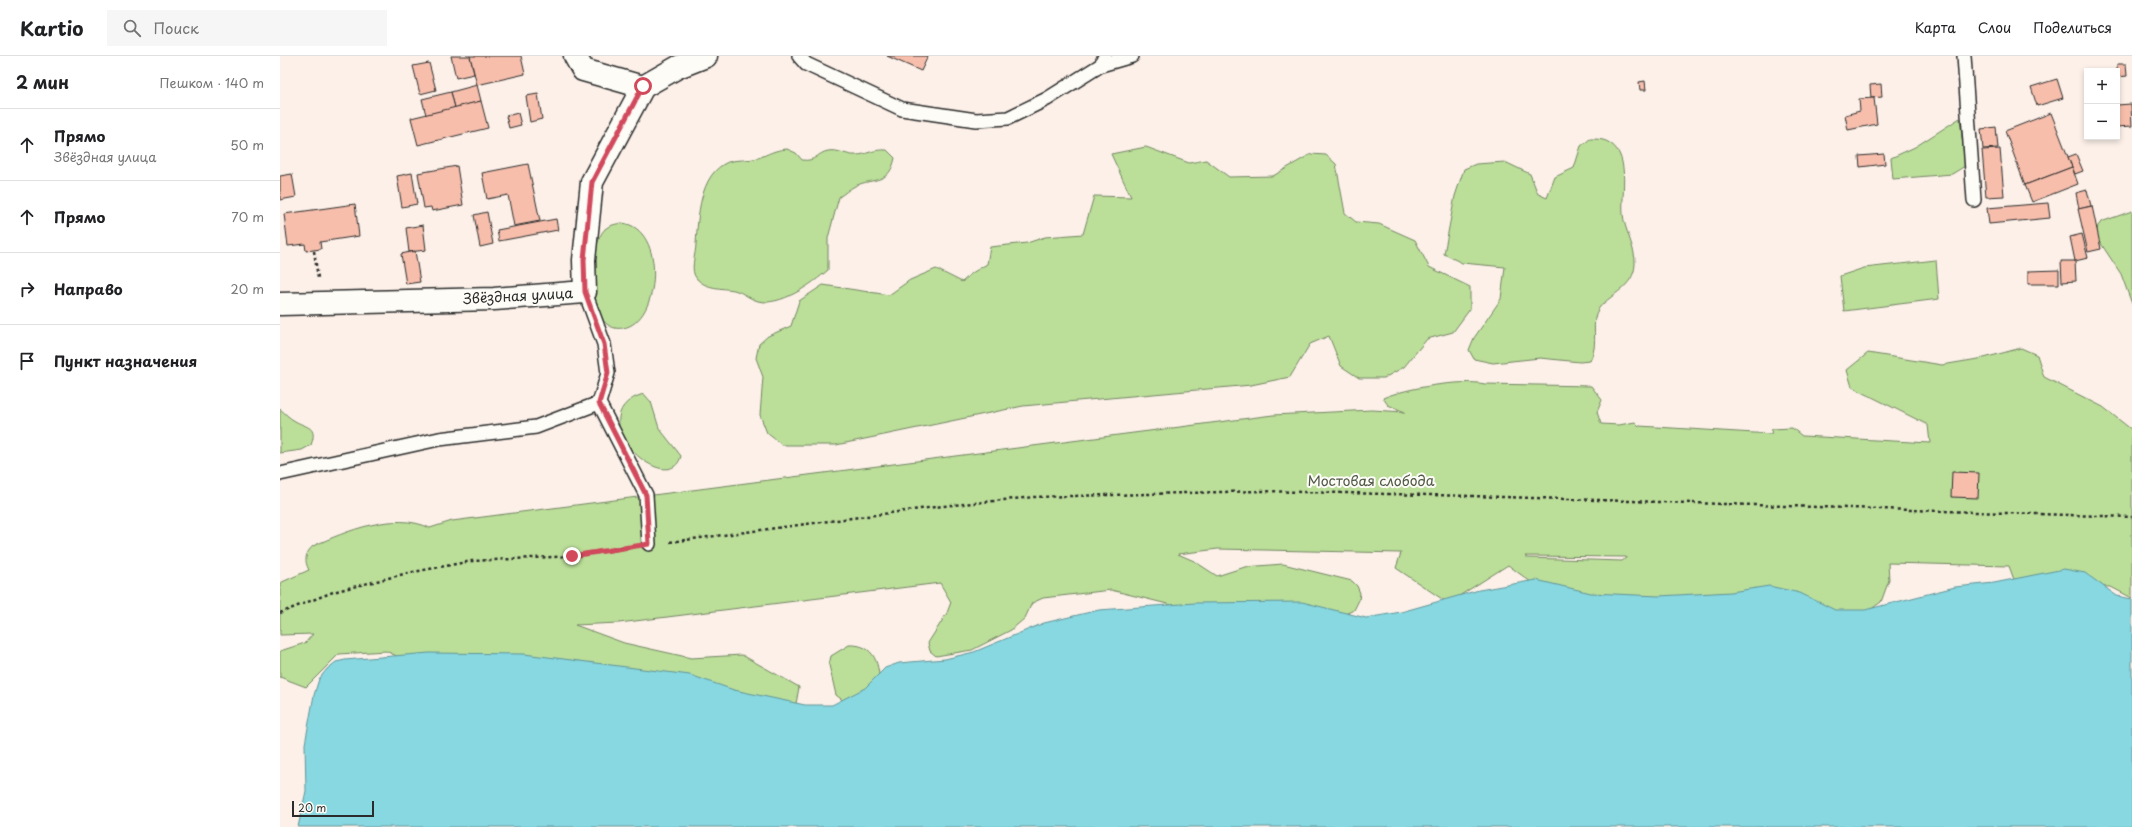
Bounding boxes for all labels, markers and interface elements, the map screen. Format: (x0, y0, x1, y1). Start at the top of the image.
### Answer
search box (107, 10, 387, 46)
text: Kartio (20, 14, 83, 42)
text: Поиск (153, 16, 199, 39)
icon: search (121, 17, 143, 39)
text: Карта (1915, 17, 1956, 38)
text: Слои (1978, 17, 2011, 38)
text: Поделиться (2033, 17, 2112, 38)
map controls (2084, 68, 2120, 140)
button: + (2084, 68, 2120, 104)
text: 2 мин (16, 69, 69, 95)
text: Пешком · 140 m (160, 73, 264, 92)
route start (634, 77, 652, 95)
button: − (2084, 104, 2120, 140)
text: Прямо (54, 124, 105, 147)
icon: ahead (16, 134, 38, 156)
text: 50 m (230, 135, 264, 154)
text: Звёздная улица (54, 147, 156, 166)
text: Прямо (54, 205, 105, 228)
icon: ahead (16, 206, 38, 228)
text: 70 m (231, 207, 264, 226)
text: Направо (54, 277, 123, 300)
icon: right (16, 278, 38, 300)
text: 20 m (230, 279, 264, 298)
street label: Звёздная улица (462, 282, 574, 309)
text: Пункт назначения (54, 349, 197, 372)
icon: arrive (16, 350, 38, 372)
park label: Мостовая слобода (1307, 470, 1435, 491)
route end (563, 547, 581, 565)
scale bar (292, 799, 374, 818)
text: 20 m (298, 799, 326, 816)

